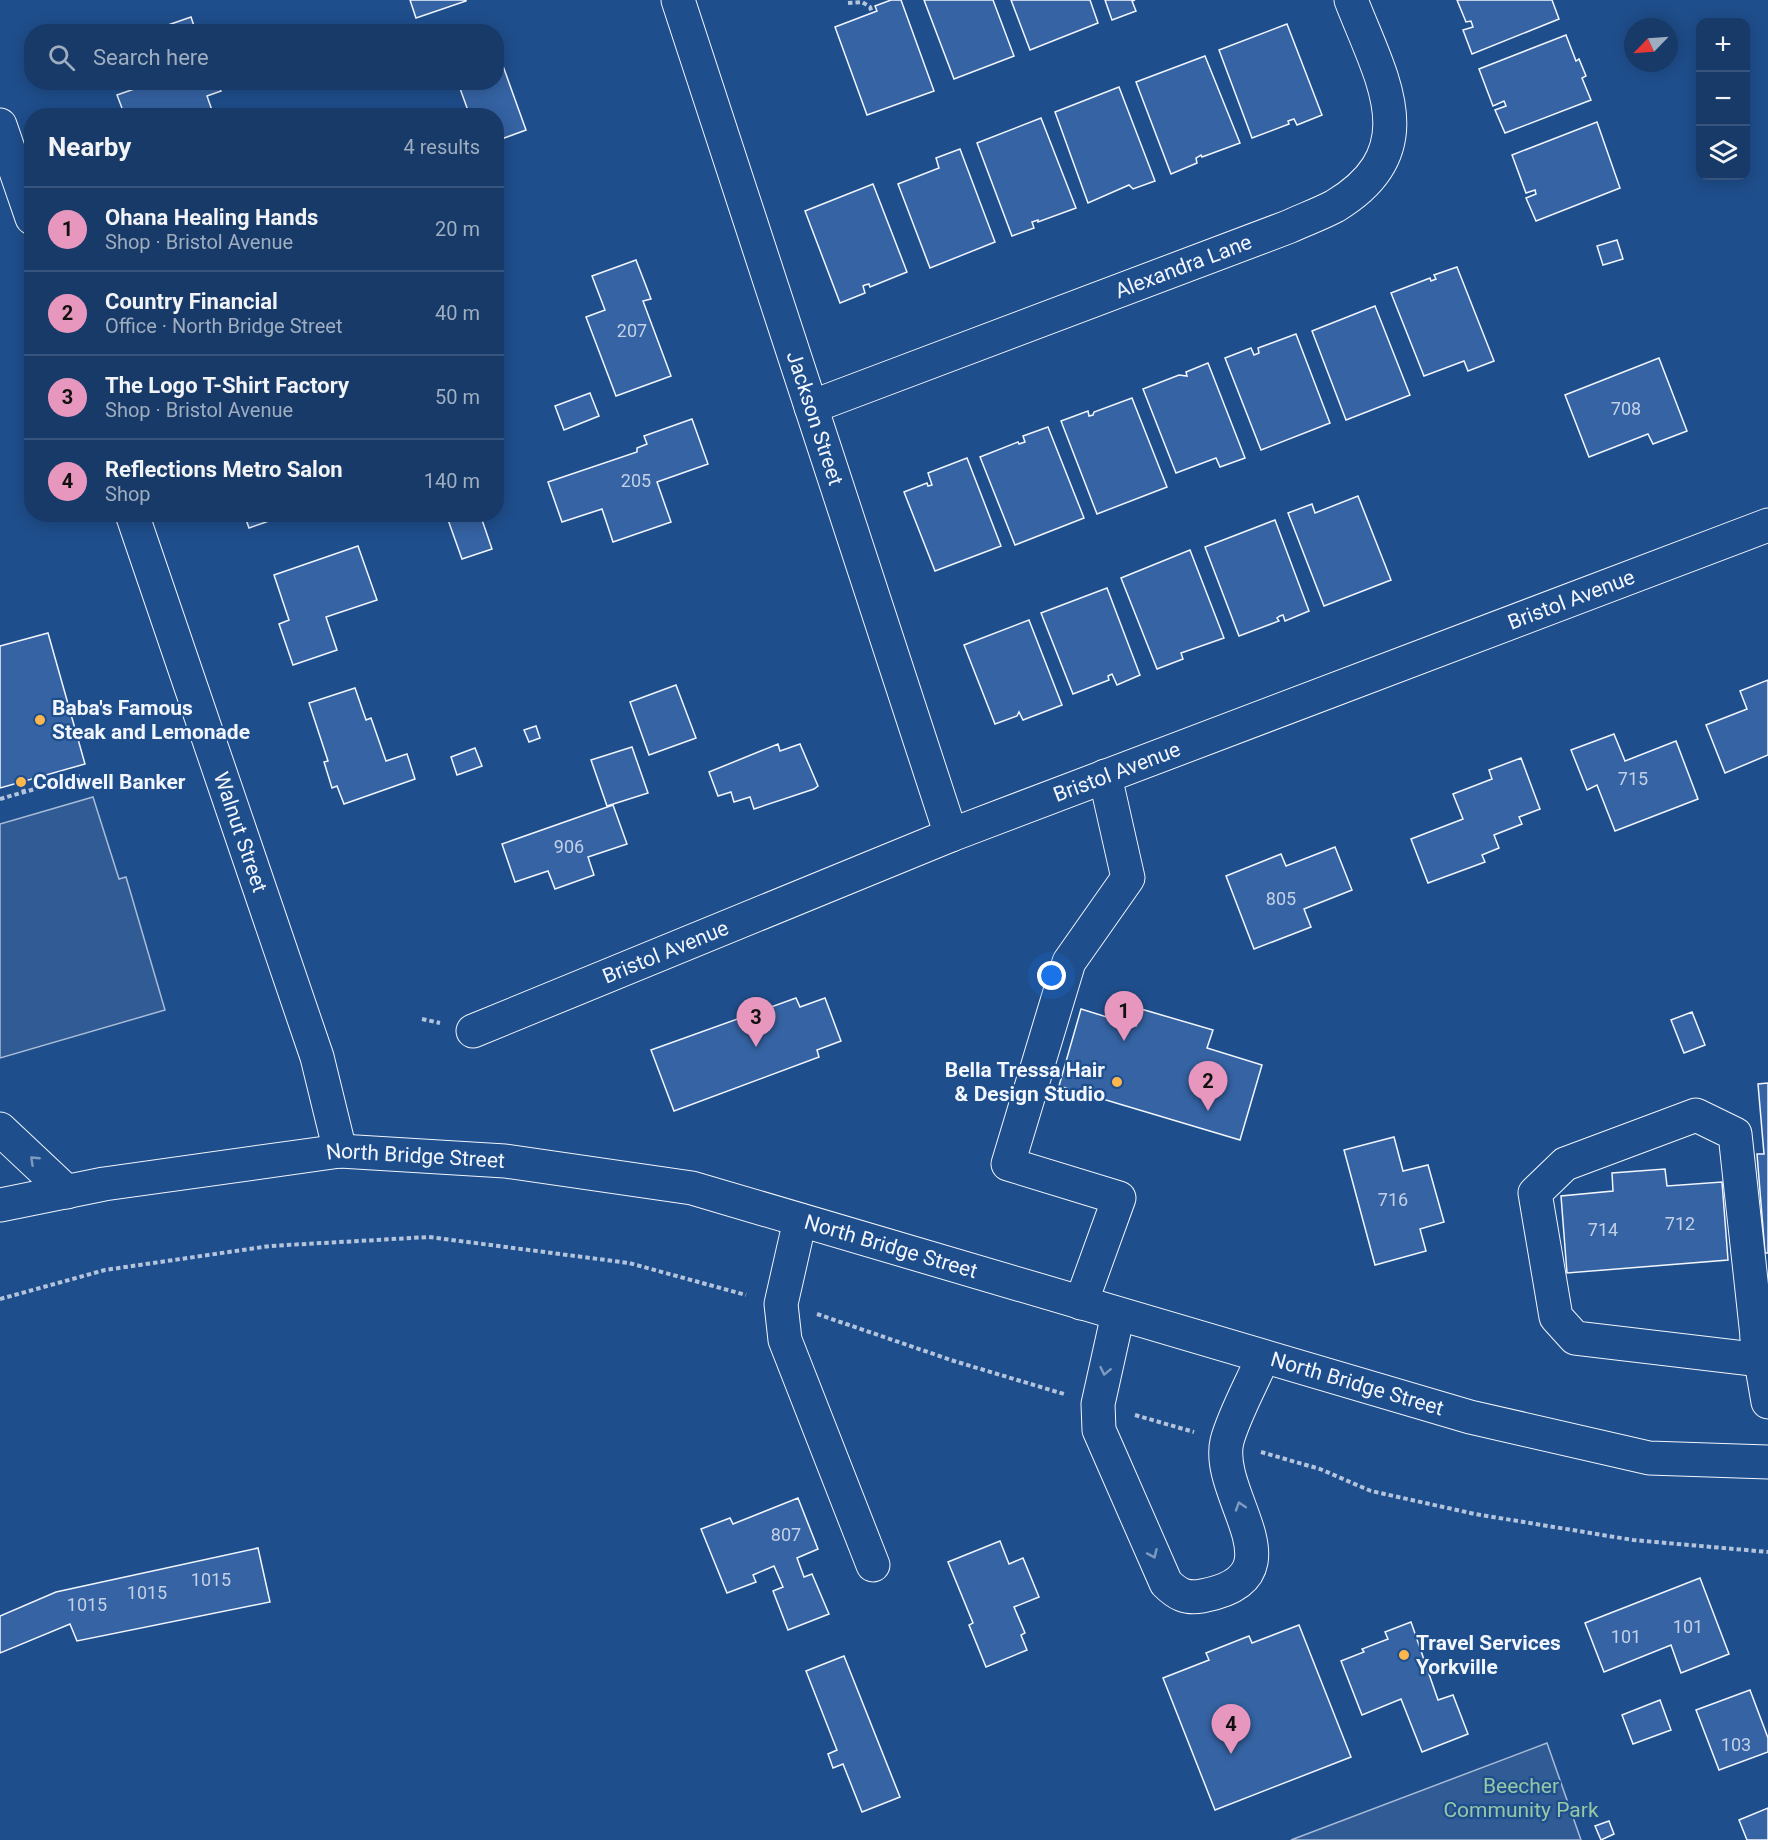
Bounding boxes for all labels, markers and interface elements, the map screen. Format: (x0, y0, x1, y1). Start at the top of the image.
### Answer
north arrow (1624, 18, 1678, 72)
map controls (1696, 18, 1750, 180)
button: + (1696, 18, 1750, 72)
search box (24, 24, 504, 90)
icon: search (45, 41, 78, 74)
text: Search here (93, 45, 209, 70)
button: − (1696, 72, 1750, 126)
button: layers (1696, 126, 1750, 180)
text: Nearby (48, 132, 131, 162)
text: 4 results (404, 135, 480, 159)
text: Ohana Healing Hands (105, 205, 318, 230)
text: 1 (62, 217, 73, 241)
text: 20 m (435, 217, 480, 241)
text: Shop · Bristol Avenue (105, 230, 293, 254)
street label: Alexandra Lane (1112, 230, 1255, 303)
text: Country Financial (105, 289, 278, 314)
text: 2 (62, 301, 73, 325)
text: 40 m (435, 301, 480, 325)
text: Office · North Bridge Street (105, 314, 342, 338)
house number: 207 (617, 320, 647, 341)
street label: Jackson Street (782, 348, 848, 488)
text: The Logo T-Shirt Factory (105, 373, 349, 398)
text: 3 (62, 385, 73, 409)
text: 50 m (435, 385, 480, 409)
text: Shop · Bristol Avenue (105, 398, 293, 422)
house number: 708 (1611, 398, 1641, 419)
text: Reflections Metro Salon (105, 457, 343, 482)
text: 4 (62, 469, 73, 493)
text: 140 m (424, 469, 480, 493)
house number: 205 (621, 470, 651, 491)
text: Shop (105, 482, 151, 506)
street label: Bristol Avenue (1504, 565, 1638, 635)
place label: Baba's Famous Steak and Lemonade (52, 696, 250, 744)
marker: Baba's Famous Steak and Lemonade (33, 713, 47, 727)
street label: Bristol Avenue (1050, 737, 1184, 807)
house number: 715 (1618, 768, 1648, 789)
street label: Walnut Street (209, 769, 272, 895)
place label: Coldwell Banker (33, 770, 186, 794)
marker: Coldwell Banker (14, 775, 28, 789)
house number: 906 (554, 836, 584, 857)
house number: 805 (1266, 888, 1296, 909)
street label: Bristol Avenue (599, 916, 732, 989)
your location (1037, 961, 1066, 990)
pin: 1 (1104, 992, 1144, 1041)
pin: 3 (736, 998, 776, 1047)
place label: Bella Tressa Hair & Design Studio (945, 1058, 1105, 1106)
pin: 2 (1188, 1062, 1228, 1111)
marker: Bella Tressa Hair & Design Studio (1110, 1075, 1124, 1089)
street label: North Bridge Street (325, 1139, 506, 1173)
one-way arrow (30, 1156, 40, 1167)
house number: 716 (1378, 1189, 1408, 1210)
street label: North Bridge Street (802, 1210, 980, 1283)
house number: 712 (1665, 1213, 1695, 1234)
house number: 714 (1588, 1219, 1618, 1240)
street label: North Bridge Street (1268, 1347, 1447, 1421)
one-way arrow (1100, 1366, 1113, 1376)
one-way arrow (1235, 1501, 1247, 1512)
house number: 807 (771, 1524, 801, 1545)
one-way arrow (1146, 1548, 1158, 1559)
house number: 1015 (191, 1569, 231, 1590)
house number: 1015 (127, 1582, 167, 1603)
house number: 1015 (67, 1594, 107, 1615)
house number: 101 (1673, 1616, 1703, 1637)
house number: 101 (1611, 1626, 1641, 1647)
place label: Travel Services Yorkville (1416, 1631, 1561, 1679)
marker: Travel Services Yorkville (1397, 1648, 1411, 1662)
pin: 4 (1212, 1704, 1250, 1754)
house number: 103 (1721, 1734, 1751, 1755)
park label: Beecher Community Park (1443, 1774, 1599, 1822)

